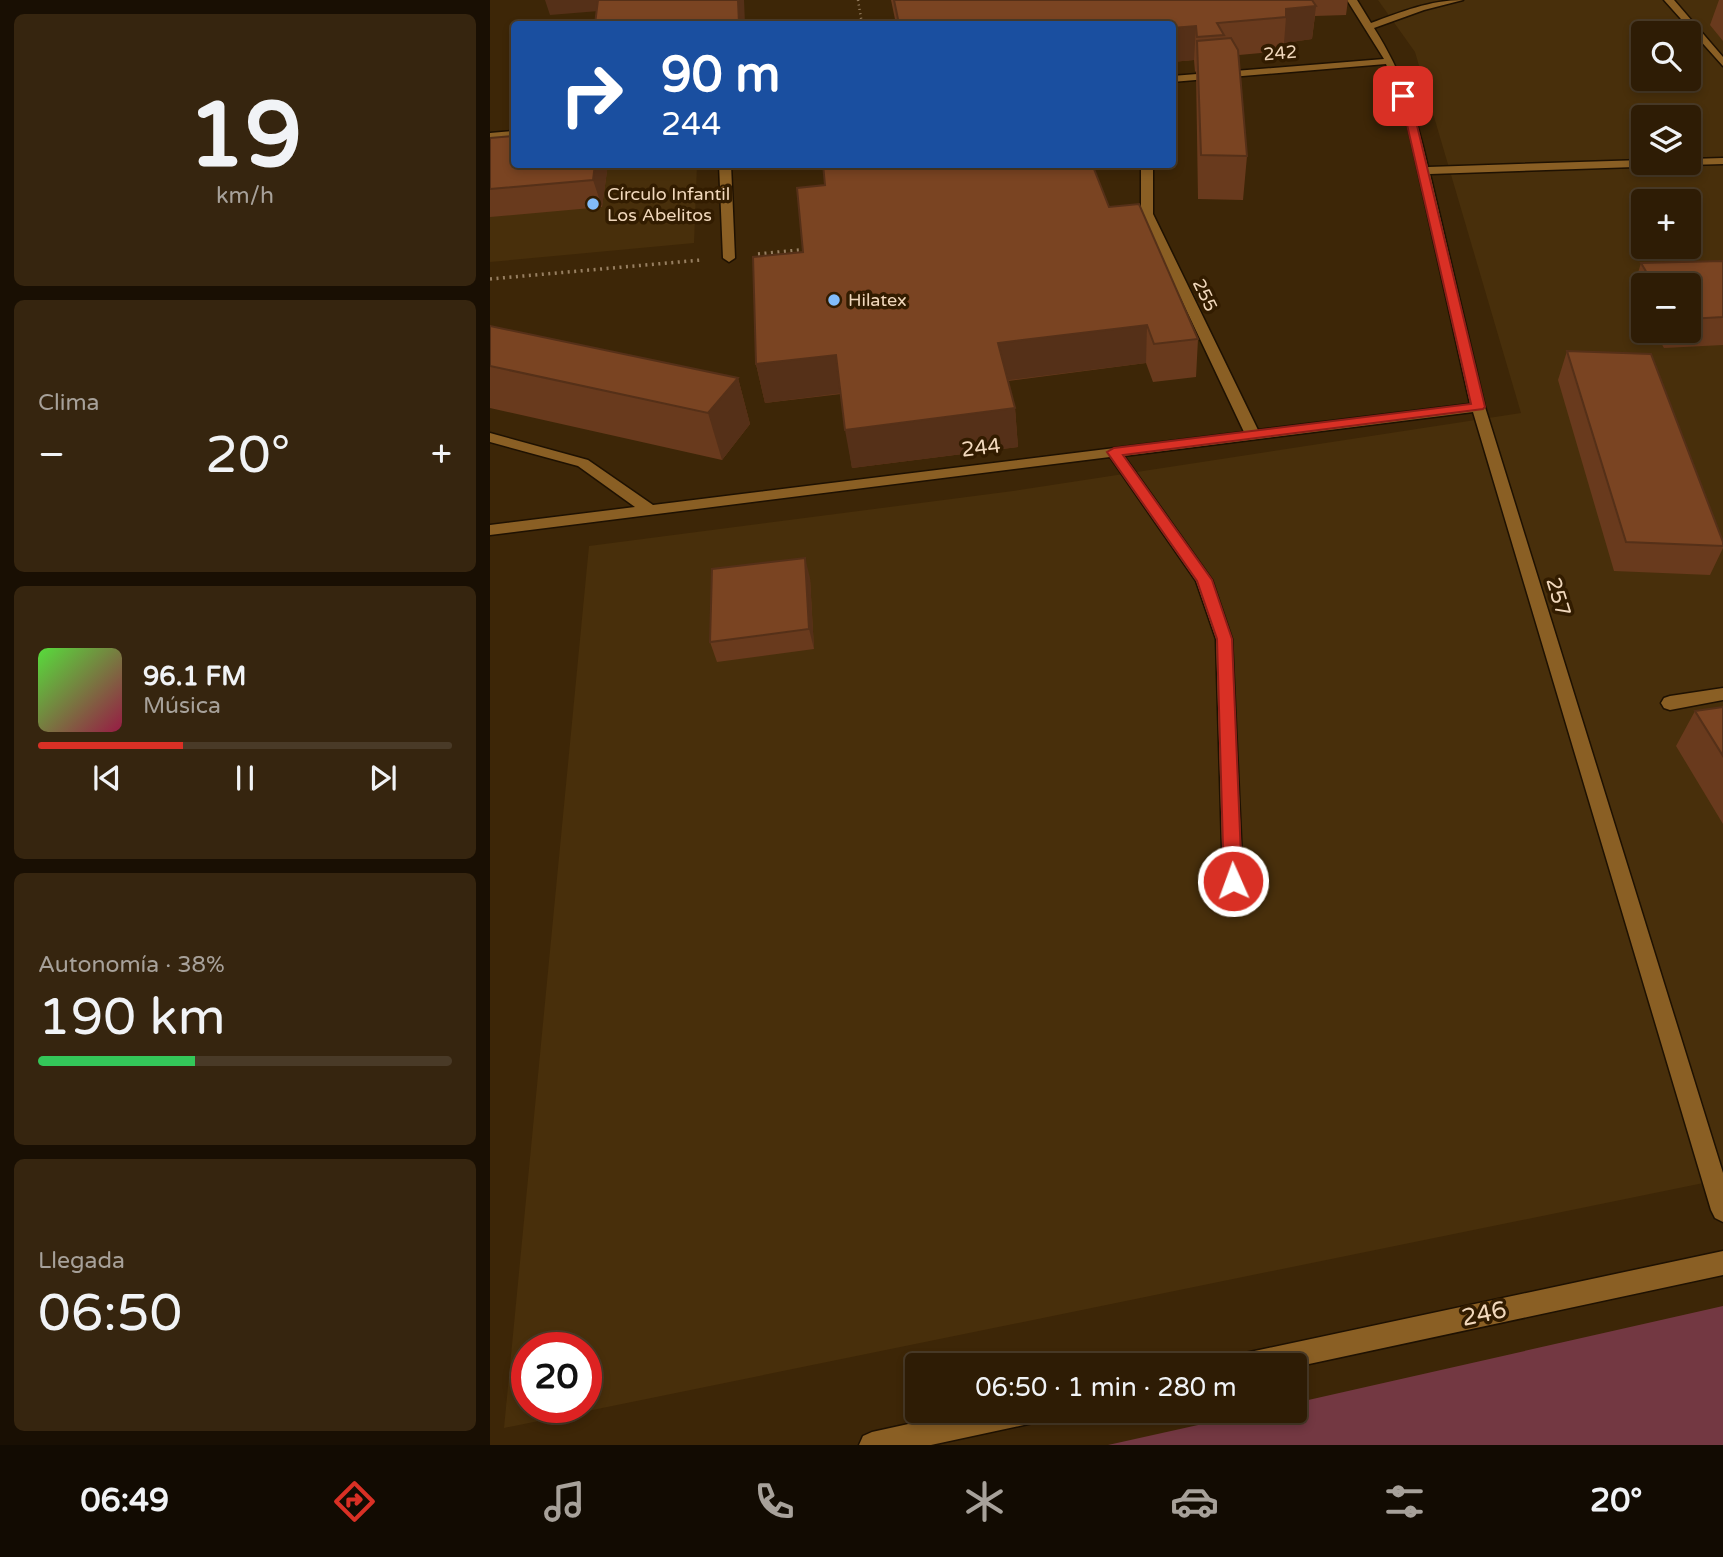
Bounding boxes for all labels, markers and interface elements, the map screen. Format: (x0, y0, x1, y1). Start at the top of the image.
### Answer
map controls (1631, 21, 1701, 343)
button: search (1631, 21, 1701, 91)
street label: 242 (1262, 41, 1298, 65)
text: 90 m (661, 46, 780, 105)
icon: right (546, 49, 637, 140)
pin (1373, 66, 1433, 126)
icon: arrive (1384, 77, 1422, 115)
text: 19 (188, 81, 302, 191)
button: layers (1631, 105, 1701, 175)
text: 244 (661, 106, 721, 144)
text: km/h (216, 182, 274, 210)
place label: Círculo Infantil Los Abelitos (607, 183, 730, 226)
button: + (1631, 189, 1701, 259)
marker: Círculo Infantil Los Abelitos (585, 196, 601, 212)
button: − (1631, 273, 1701, 343)
street label: 255 (1188, 275, 1222, 315)
place label: Hilatex (848, 289, 907, 311)
marker: Hilatex (826, 292, 842, 308)
text: Clima (38, 389, 99, 417)
text: 20° (205, 424, 290, 487)
text: − (38, 432, 65, 478)
text: + (431, 432, 452, 478)
street label: 244 (960, 433, 1002, 463)
street label: 257 (1540, 574, 1576, 620)
text: 96.1 FM (143, 661, 246, 692)
text: Música (143, 692, 221, 720)
icon: previous (88, 759, 126, 797)
icon: pause (226, 759, 264, 797)
icon: next (364, 759, 402, 797)
position arrow (1196, 844, 1270, 918)
text: Autonomía · 38% (38, 951, 225, 979)
text: 190 km (38, 986, 226, 1049)
text: Llegada (38, 1247, 125, 1275)
text: 06:50 (38, 1282, 182, 1345)
street label: 246 (1459, 1295, 1509, 1333)
speed limit sign: 20 (511, 1332, 602, 1423)
text: 06:50 · 1 min · 280 m (975, 1372, 1237, 1403)
icon: directions (330, 1477, 379, 1526)
icon: music (540, 1477, 589, 1526)
icon: phone (750, 1477, 799, 1526)
icon: climate (960, 1477, 1009, 1526)
icon: car (1170, 1477, 1219, 1526)
icon: filters (1380, 1477, 1429, 1526)
text: 06:49 (80, 1482, 169, 1520)
text: 20° (1590, 1482, 1642, 1520)

